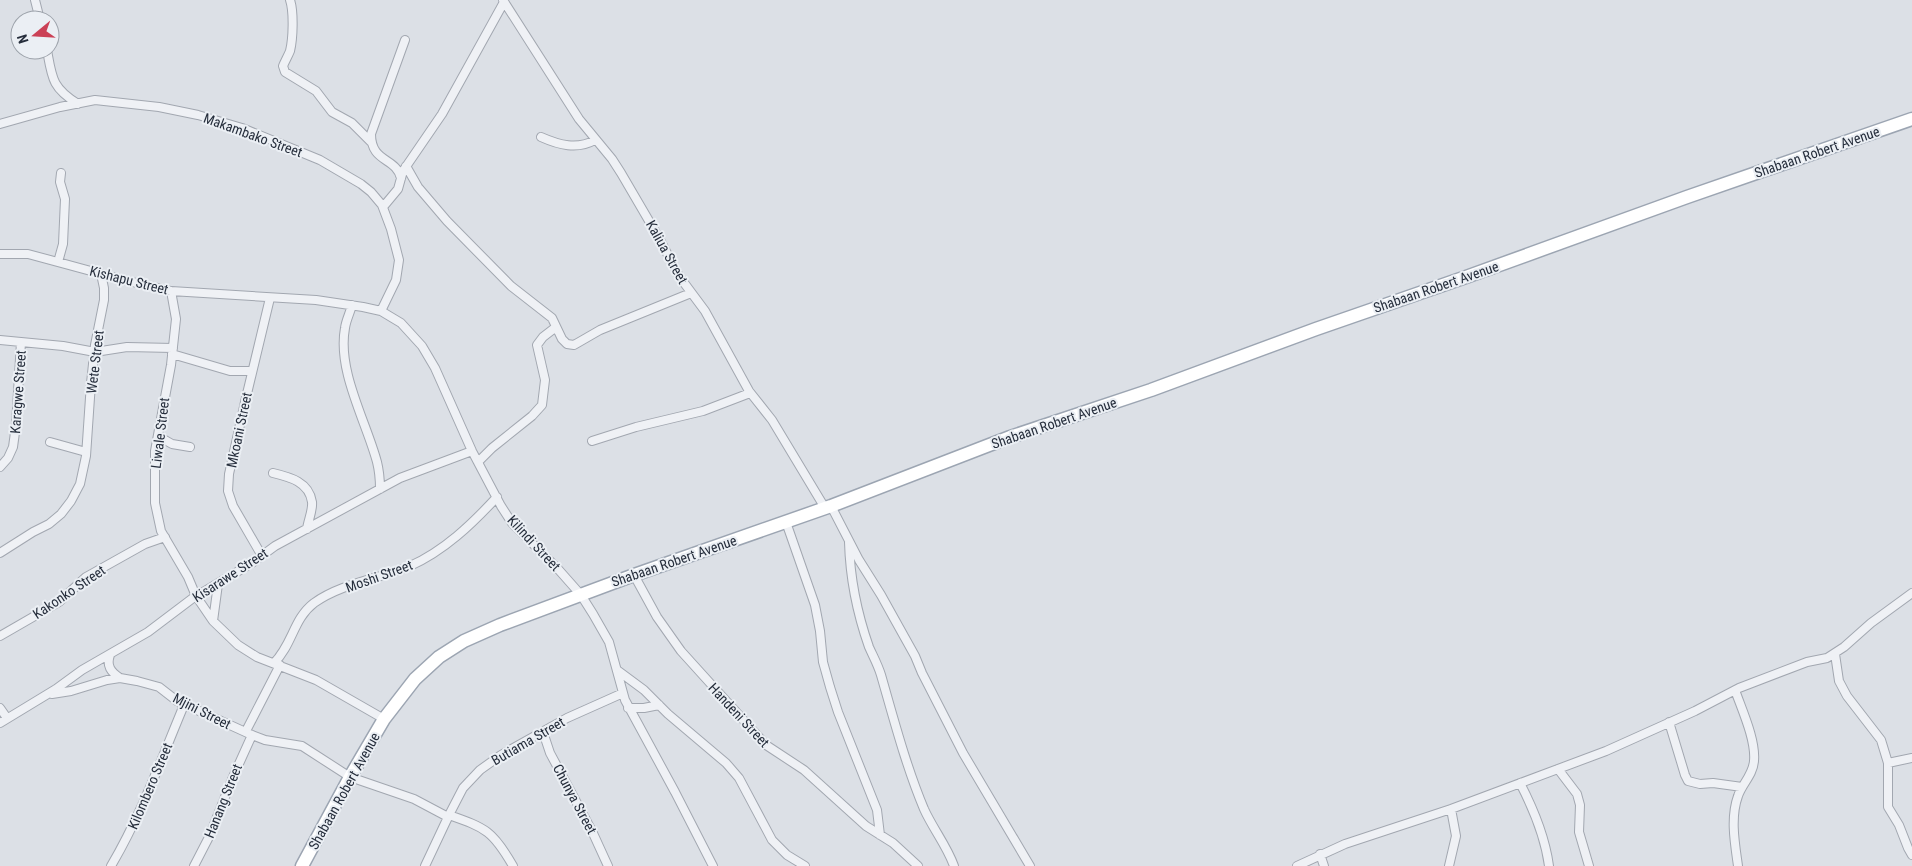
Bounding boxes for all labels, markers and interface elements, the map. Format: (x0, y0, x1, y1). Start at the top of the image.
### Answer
north arrow (10, 10, 60, 60)
text: N (14, 32, 32, 46)
street label: Makambako Street (201, 110, 305, 160)
street label: Shabaan Robert Avenue (1752, 123, 1882, 181)
street label: Kaliua Street (643, 217, 691, 287)
street label: Shabaan Robert Avenue (1371, 258, 1501, 316)
street label: Kishapu Street (88, 263, 170, 297)
street label: Wete Street (83, 329, 107, 395)
street label: Karagwe Street (7, 350, 29, 434)
street label: Mkoani Street (223, 391, 255, 469)
street label: Shabaan Robert Avenue (989, 394, 1119, 452)
street label: Liwale Street (148, 397, 172, 469)
street label: Kilindi Street (504, 512, 564, 574)
street label: Shabaan Robert Avenue (609, 532, 739, 590)
street label: Kisarawe Street (189, 545, 271, 605)
street label: Moshi Street (343, 557, 415, 595)
street label: Kakonko Street (30, 562, 108, 622)
street label: Handeni Street (705, 680, 773, 750)
street label: Mjini Street (170, 690, 234, 732)
street label: Butiama Street (489, 714, 567, 768)
street label: Shabaan Robert Avenue (305, 729, 383, 852)
street label: Kilombero Street (125, 740, 175, 832)
street label: Chunya Street (550, 761, 600, 837)
street label: Hanang Street (201, 762, 245, 840)

